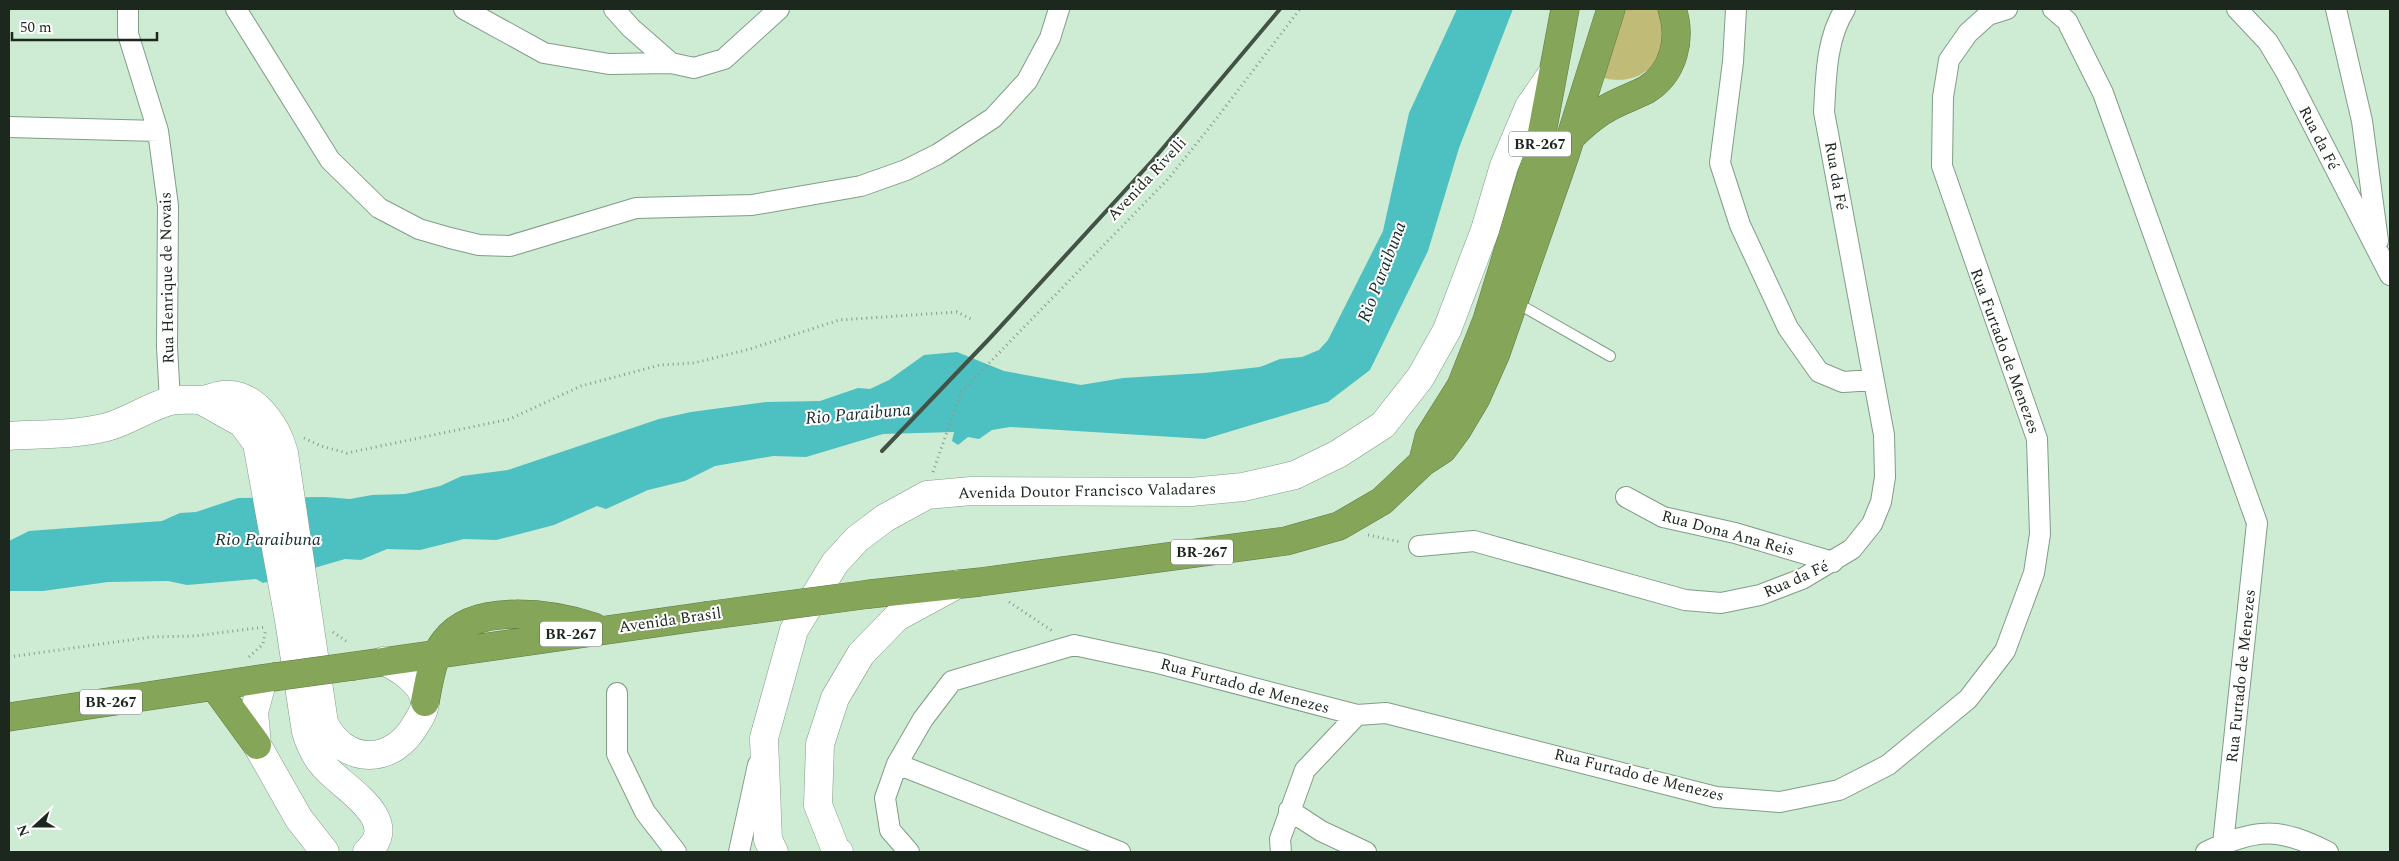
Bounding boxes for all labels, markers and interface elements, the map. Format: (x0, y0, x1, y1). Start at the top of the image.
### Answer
scale bar (12, 10, 158, 42)
text: 50 m (20, 16, 52, 39)
street label: Rua da Fé (2293, 102, 2346, 175)
street label: Avenida Rivelli (1102, 132, 1192, 226)
road number: BR-267 (1509, 132, 1571, 156)
street label: Rua da Fé (1818, 140, 1854, 212)
street label: Rua Henrique de Novais (154, 192, 180, 364)
water label: Rio Paraibuna (1350, 218, 1414, 326)
street label: Rua Furtado de Menezes (1964, 265, 2046, 437)
water label: Rio Paraibuna (804, 396, 912, 432)
street label: Avenida Doutor Francisco Valadares (958, 477, 1216, 505)
street label: Rua Dona Ana Reis (1659, 504, 1797, 562)
water label: Rio Paraibuna (215, 526, 321, 553)
road number: BR-267 (1171, 540, 1233, 564)
street label: Rua da Fé (1759, 554, 1833, 604)
street label: Rua Furtado de Menezes (2220, 588, 2262, 764)
street label: Avenida Brasil (617, 601, 723, 639)
road number: BR-267 (540, 622, 602, 646)
street label: Rua Furtado de Menezes (1158, 652, 1332, 720)
road number: BR-267 (80, 690, 142, 714)
street label: Rua Furtado de Menezes (1551, 742, 1727, 808)
north arrow (10, 801, 60, 851)
text: N (11, 821, 35, 840)

